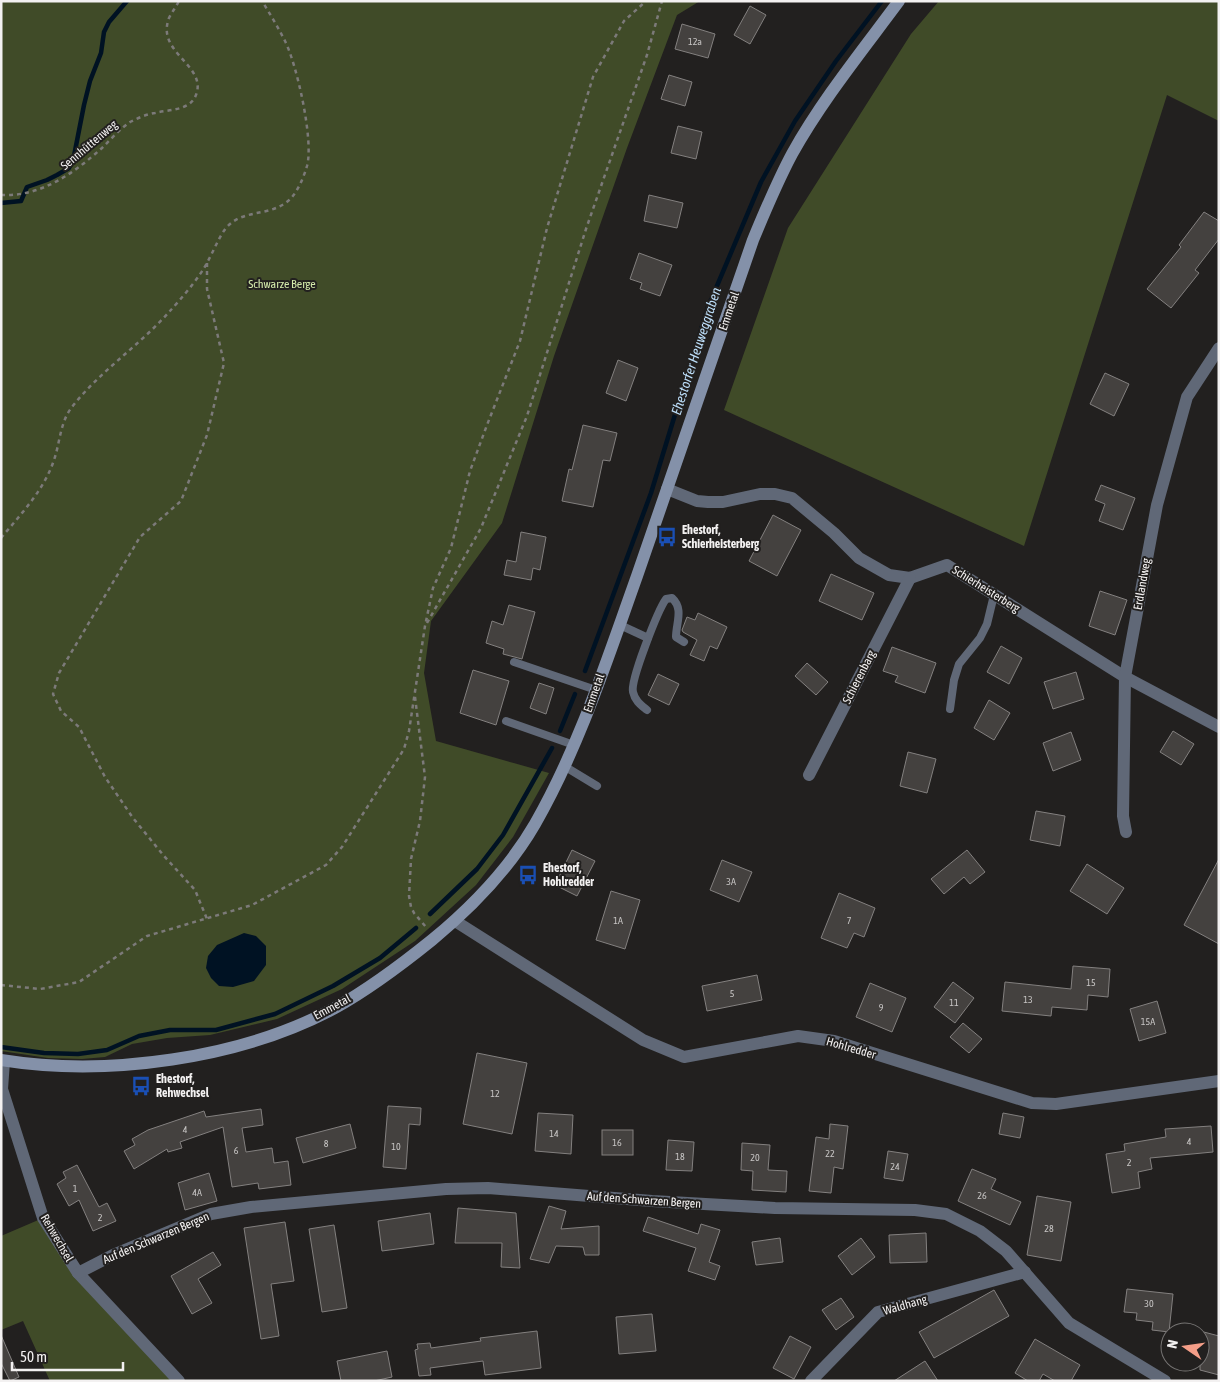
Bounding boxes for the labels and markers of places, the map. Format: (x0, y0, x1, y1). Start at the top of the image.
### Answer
place label: Ehestorf, Schierheisterberg (682, 523, 760, 551)
bus stop icon: Ehestorf, Schierheisterberg (656, 526, 678, 548)
place label: Ehestorf, Hohlredder (543, 861, 594, 889)
bus stop icon: Ehestorf, Hohlredder (517, 864, 539, 886)
place label: Ehestorf, Rehwechsel (156, 1072, 210, 1100)
bus stop icon: Ehestorf, Rehwechsel (130, 1075, 152, 1097)

